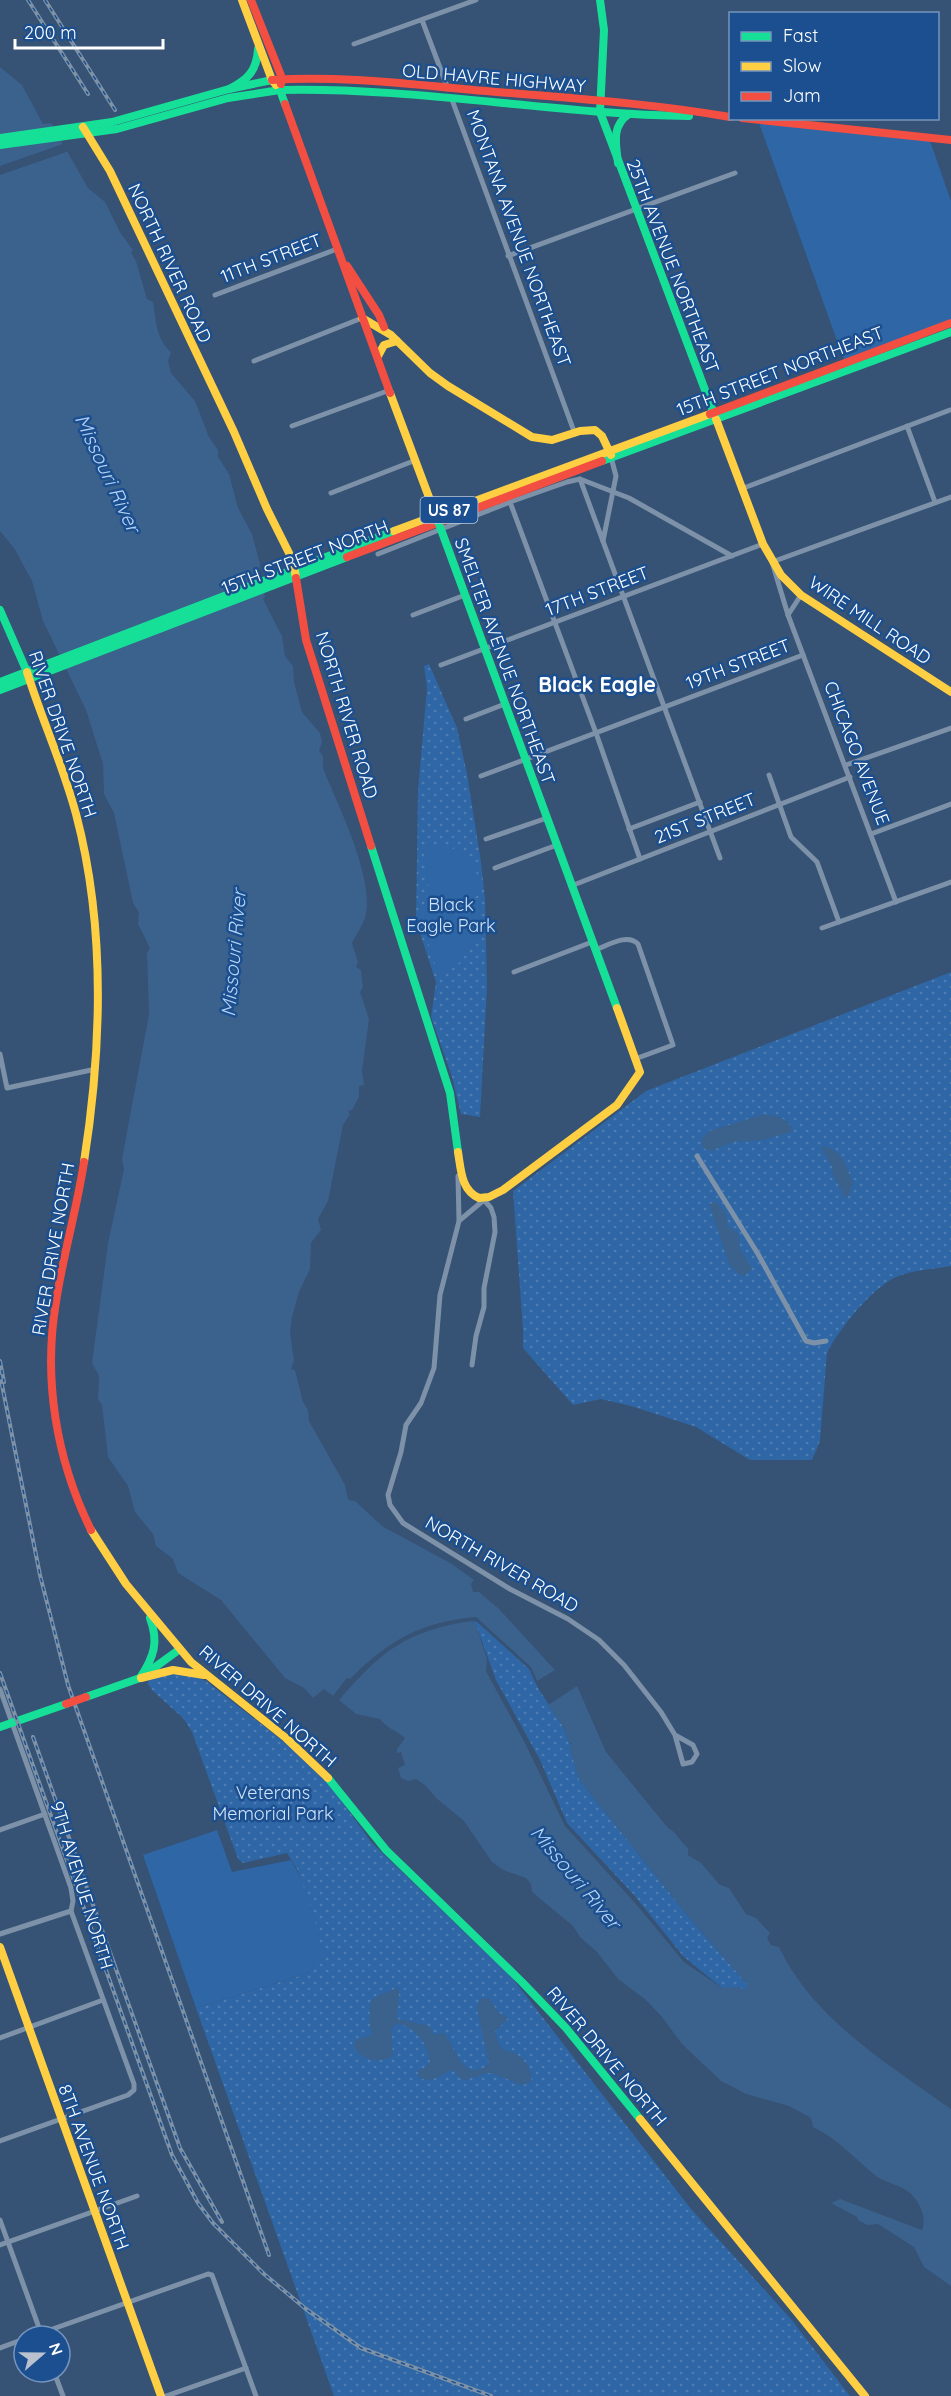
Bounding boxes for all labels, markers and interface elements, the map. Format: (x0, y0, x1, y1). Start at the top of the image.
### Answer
scale bar (15, 12, 164, 50)
legend (729, 12, 939, 120)
text: 200 m (24, 21, 77, 44)
text: Fast (783, 24, 818, 47)
text: Slow (783, 54, 821, 77)
street label: OLD HAVRE HIGHWAY (401, 59, 587, 97)
text: Jam (783, 84, 821, 107)
street label: MONTANA AVENUE NORTHEAST (462, 106, 576, 370)
street label: 25TH AVENUE NORTHEAST (622, 156, 724, 376)
street label: NORTH RIVER ROAD (123, 180, 217, 346)
street label: 11TH STREET (217, 228, 325, 288)
street label: 15TH STREET NORTHEAST (673, 321, 887, 421)
water label: Missouri River (70, 410, 147, 538)
road number: US 87 (420, 497, 478, 523)
street label: 15TH STREET NORTH (218, 515, 392, 599)
street label: SMELTER AVENUE NORTHEAST (450, 535, 560, 787)
street label: 17TH STREET (542, 561, 652, 621)
street label: WIRE MILL ROAD (804, 571, 936, 669)
street label: NORTH RIVER ROAD (311, 629, 383, 801)
street label: 19TH STREET (683, 634, 793, 694)
street label: RIVER DRIVE NORTH (24, 648, 102, 820)
district label: Black Eagle (538, 671, 656, 697)
street label: CHICAGO AVENUE (819, 678, 895, 828)
street label: 21ST STREET (651, 787, 759, 849)
water label: Missouri River (215, 886, 251, 1018)
park label: Black Eagle Park (406, 893, 496, 937)
street label: RIVER DRIVE NORTH (26, 1161, 80, 1337)
street label: NORTH RIVER ROAD (421, 1511, 583, 1617)
street label: RIVER DRIVE NORTH (194, 1640, 342, 1772)
park label: Veterans Memorial Park (212, 1781, 334, 1825)
street label: 9TH AVENUE NORTH (45, 1798, 119, 1972)
water label: Missouri River (525, 1820, 628, 1936)
street label: RIVER DRIVE NORTH (542, 1982, 672, 2130)
street label: 8TH AVENUE NORTH (53, 2081, 135, 2253)
north arrow (12, 2324, 72, 2384)
text: N (45, 2340, 68, 2358)

